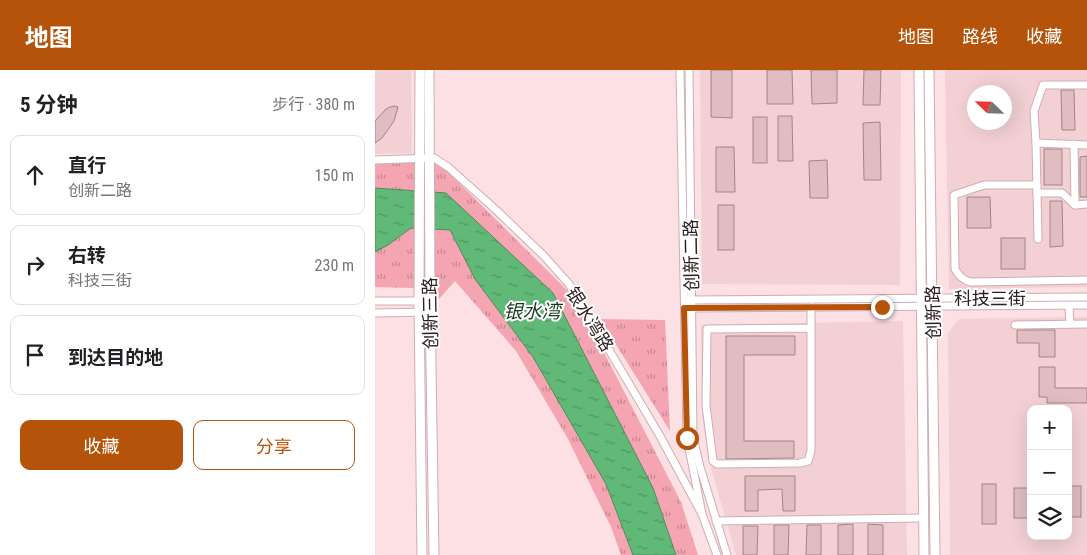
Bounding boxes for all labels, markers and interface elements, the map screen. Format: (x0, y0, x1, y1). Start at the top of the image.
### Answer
text: 地图 (25, 24, 73, 52)
text: 地图 (898, 26, 934, 47)
text: 路线 (962, 26, 998, 47)
text: 收藏 (1026, 26, 1062, 47)
north arrow (967, 85, 1012, 130)
text: 5 分钟 (20, 93, 77, 117)
text: 步行 · 380 m (272, 95, 355, 114)
text: 直行 (68, 154, 106, 177)
icon: ahead (21, 161, 49, 189)
text: 150 m (315, 166, 354, 185)
text: 创新二路 (68, 181, 132, 200)
street label: 创新二路 (680, 219, 702, 291)
text: 右转 (68, 244, 106, 267)
icon: right (21, 251, 49, 279)
text: 230 m (315, 256, 354, 275)
text: 科技三街 (68, 271, 132, 290)
street label: 创新三路 (419, 277, 441, 349)
street label: 银水湾路 (562, 283, 618, 355)
street label: 创新路 (922, 285, 944, 339)
street label: 科技三街 (954, 288, 1026, 309)
route end (871, 296, 894, 319)
water label: 银水湾 (503, 300, 563, 323)
icon: arrive (21, 341, 49, 369)
text: 到达目的地 (68, 346, 163, 369)
map controls (1027, 405, 1072, 540)
button: + (1027, 405, 1072, 450)
button: 收藏 (20, 420, 183, 470)
button: 分享 (193, 420, 355, 470)
route start (676, 427, 699, 450)
button: − (1027, 450, 1072, 495)
button: layers (1027, 495, 1072, 540)

